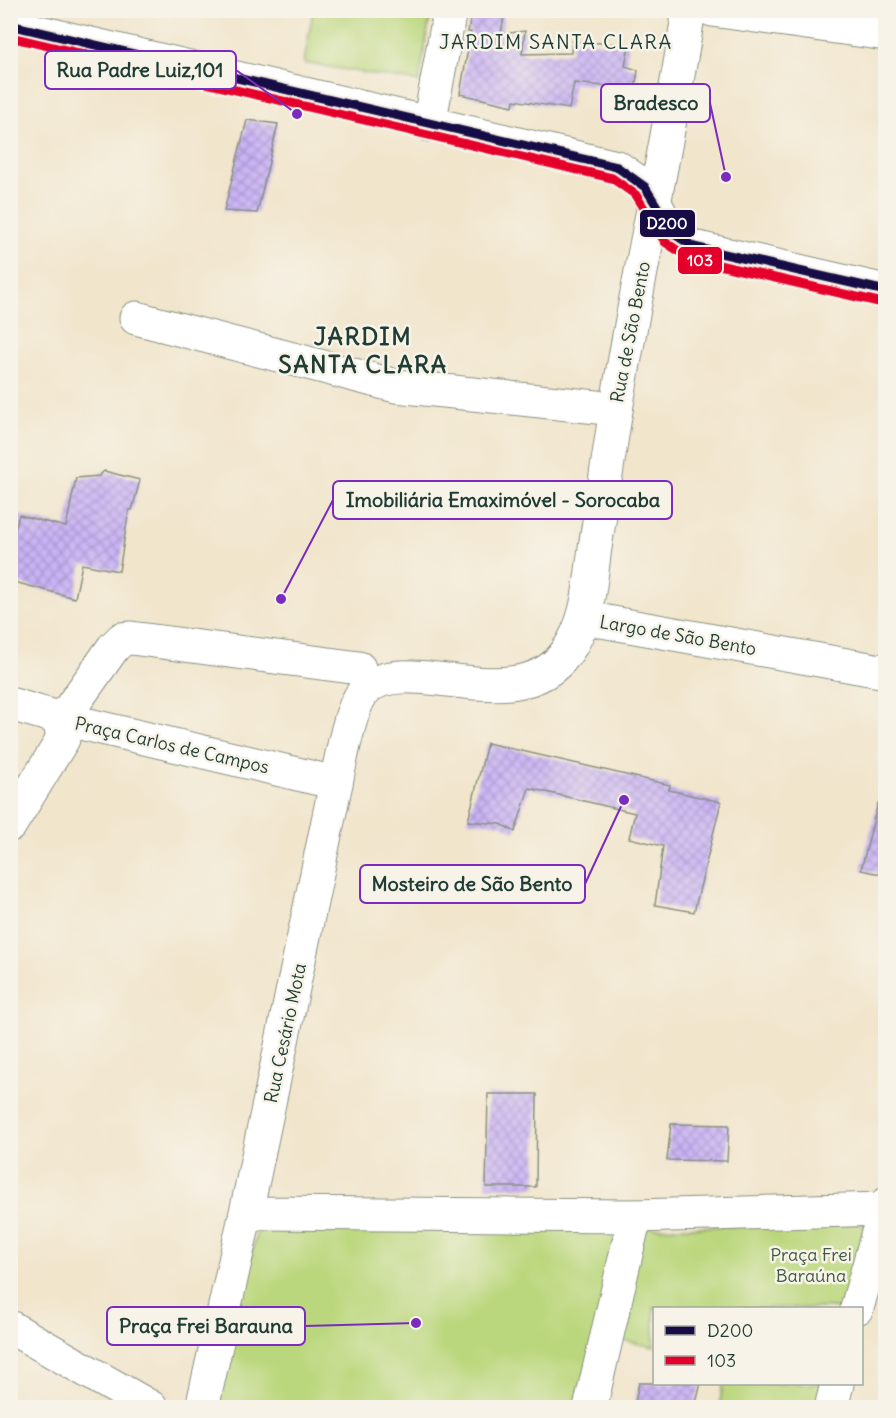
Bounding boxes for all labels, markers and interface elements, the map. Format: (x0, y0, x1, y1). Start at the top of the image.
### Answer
district label: JARDIM SANTA CLARA (439, 29, 673, 54)
callout: Rua Padre Luiz,101 (45, 51, 236, 89)
text: Rua Padre Luiz,101 (57, 57, 223, 82)
callout: Bradesco (601, 84, 710, 122)
text: Bradesco (613, 90, 699, 115)
line badge: D200 (639, 209, 696, 238)
text: D200 (646, 213, 688, 233)
line badge: 103 (677, 246, 723, 275)
text: 103 (687, 250, 713, 270)
street label: Rua de São Bento (605, 259, 655, 405)
district label: JARDIM SANTA CLARA (278, 321, 448, 379)
callout: Imobiliária Emaximóvel - Sorocaba (333, 481, 672, 519)
text: Imobiliária Emaximóvel - Sorocaba (346, 487, 661, 512)
street label: Largo de São Bento (598, 610, 758, 660)
street label: Praça Carlos de Campos (73, 711, 271, 779)
callout: Mosteiro de São Bento (360, 865, 585, 903)
text: Mosteiro de São Bento (371, 871, 573, 896)
street label: Rua Cesário Mota (259, 961, 311, 1105)
park label: Praça Frei Baraúna (770, 1243, 852, 1287)
callout: Praça Frei Barauna (107, 1307, 305, 1345)
legend (653, 1307, 863, 1385)
text: Praça Frei Barauna (119, 1313, 294, 1338)
text: D200 (707, 1319, 753, 1342)
text: 103 (707, 1349, 736, 1372)

